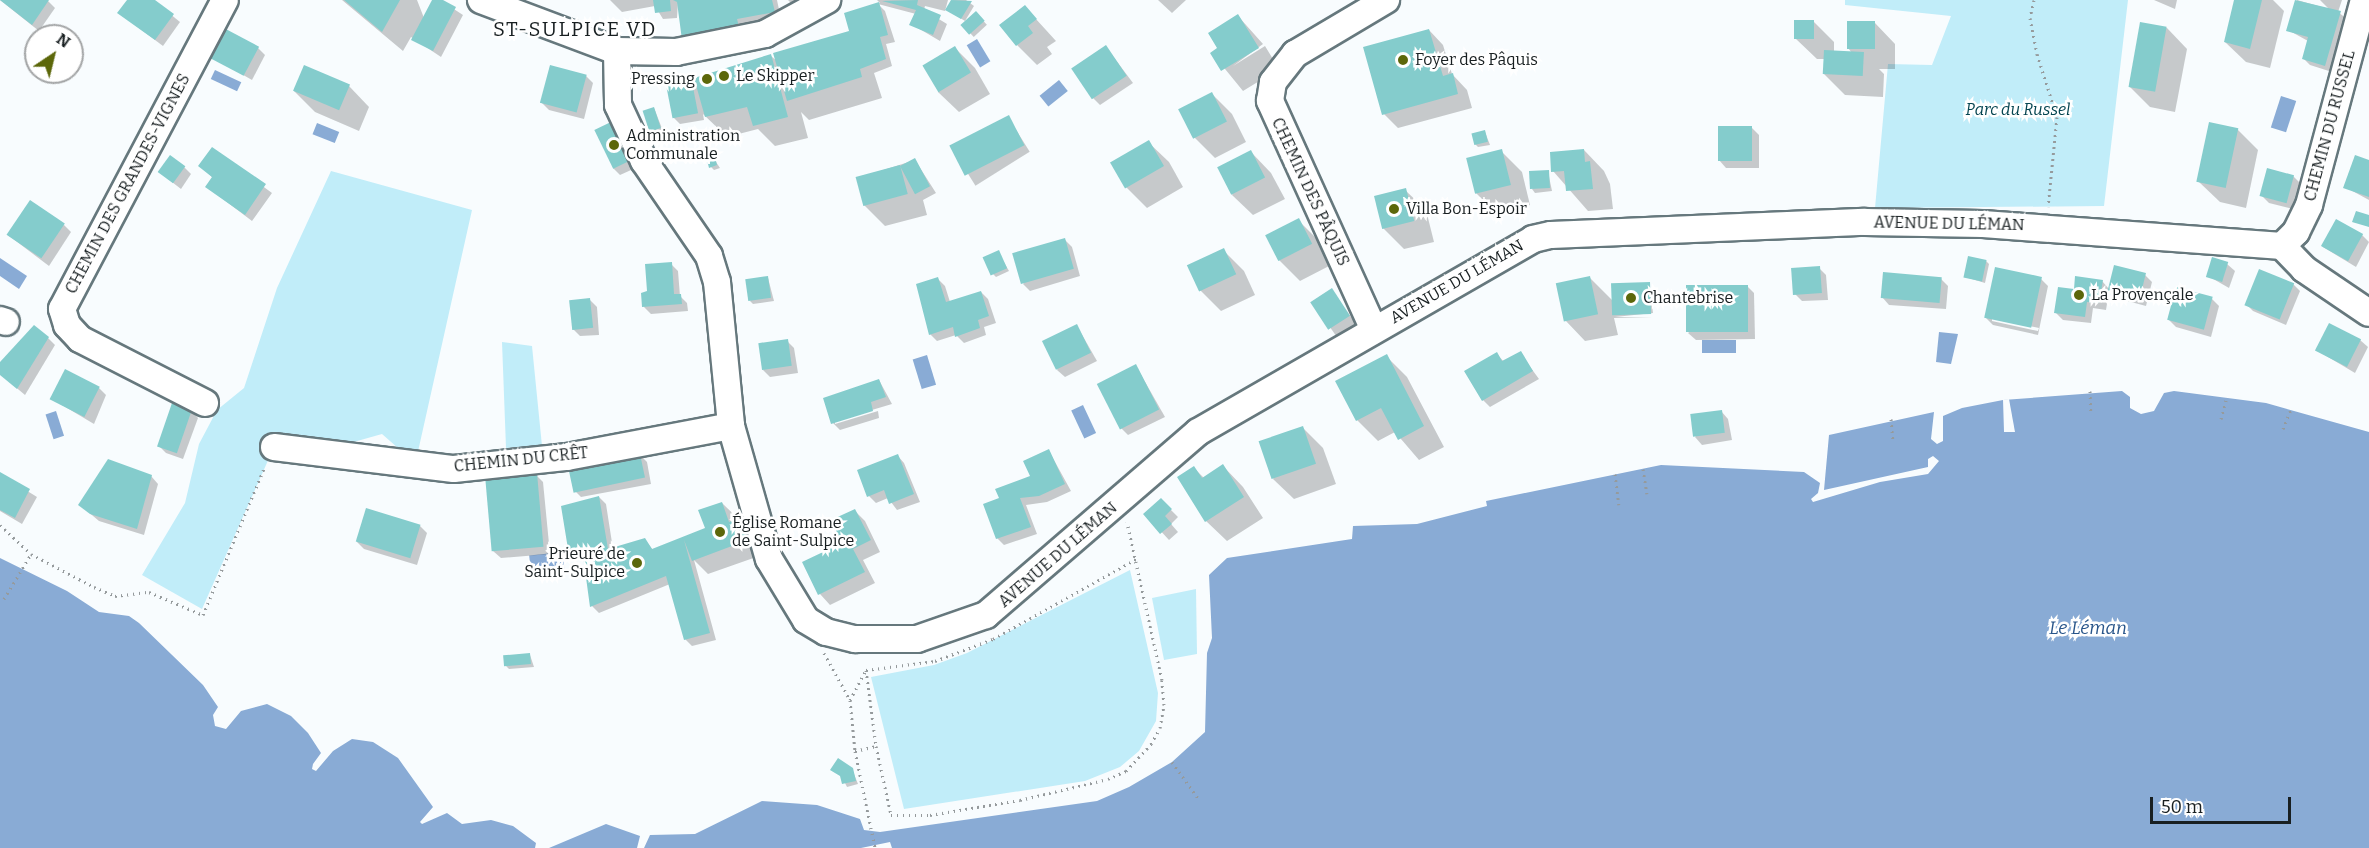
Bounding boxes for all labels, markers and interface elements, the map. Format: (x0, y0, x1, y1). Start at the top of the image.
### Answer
district label: ST-SULPICE VD (493, 17, 657, 41)
north arrow (24, 24, 84, 84)
text: N (53, 29, 74, 52)
street label: CHEMIN DU RUSSEL (2301, 48, 2359, 204)
place label: Foyer des Pâquis (1415, 50, 1538, 70)
marker: Foyer des Pâquis (1396, 53, 1410, 67)
place label: Le Skipper (736, 66, 815, 86)
place label: Pressing (631, 69, 695, 89)
marker: Le Skipper (717, 69, 731, 83)
street label: CHEMIN DES GRANDES-VIGNES (62, 71, 194, 297)
marker: Pressing (700, 72, 714, 86)
park label: Parc du Russel (1966, 100, 2070, 120)
street label: CHEMIN DES PÂQUIS (1267, 115, 1353, 269)
place label: Administration Communale (626, 126, 740, 164)
marker: Administration Communale (607, 138, 621, 152)
place label: Villa Bon-Espoir (1406, 199, 1527, 219)
marker: Villa Bon-Espoir (1387, 202, 1401, 216)
street label: AVENUE DU LÉMAN (1873, 213, 2025, 235)
street label: AVENUE DU LÉMAN (1387, 236, 1527, 328)
place label: La Provençale (2091, 285, 2194, 305)
place label: Chantebrise (1643, 288, 1733, 308)
marker: La Provençale (2072, 288, 2086, 302)
marker: Chantebrise (1624, 291, 1638, 305)
street label: CHEMIN DU CRÊT (453, 443, 589, 477)
street label: AVENUE DU LÉMAN (995, 498, 1121, 612)
place label: Église Romane de Saint-Sulpice (732, 513, 854, 551)
marker: Église Romane de Saint-Sulpice (713, 525, 727, 539)
place label: Prieuré de Saint-Sulpice (524, 544, 625, 582)
marker: Prieuré de Saint-Sulpice (630, 556, 644, 570)
water label: Le Léman (2049, 617, 2127, 639)
scale bar (2153, 785, 2294, 823)
text: 50 m (2161, 796, 2203, 818)

